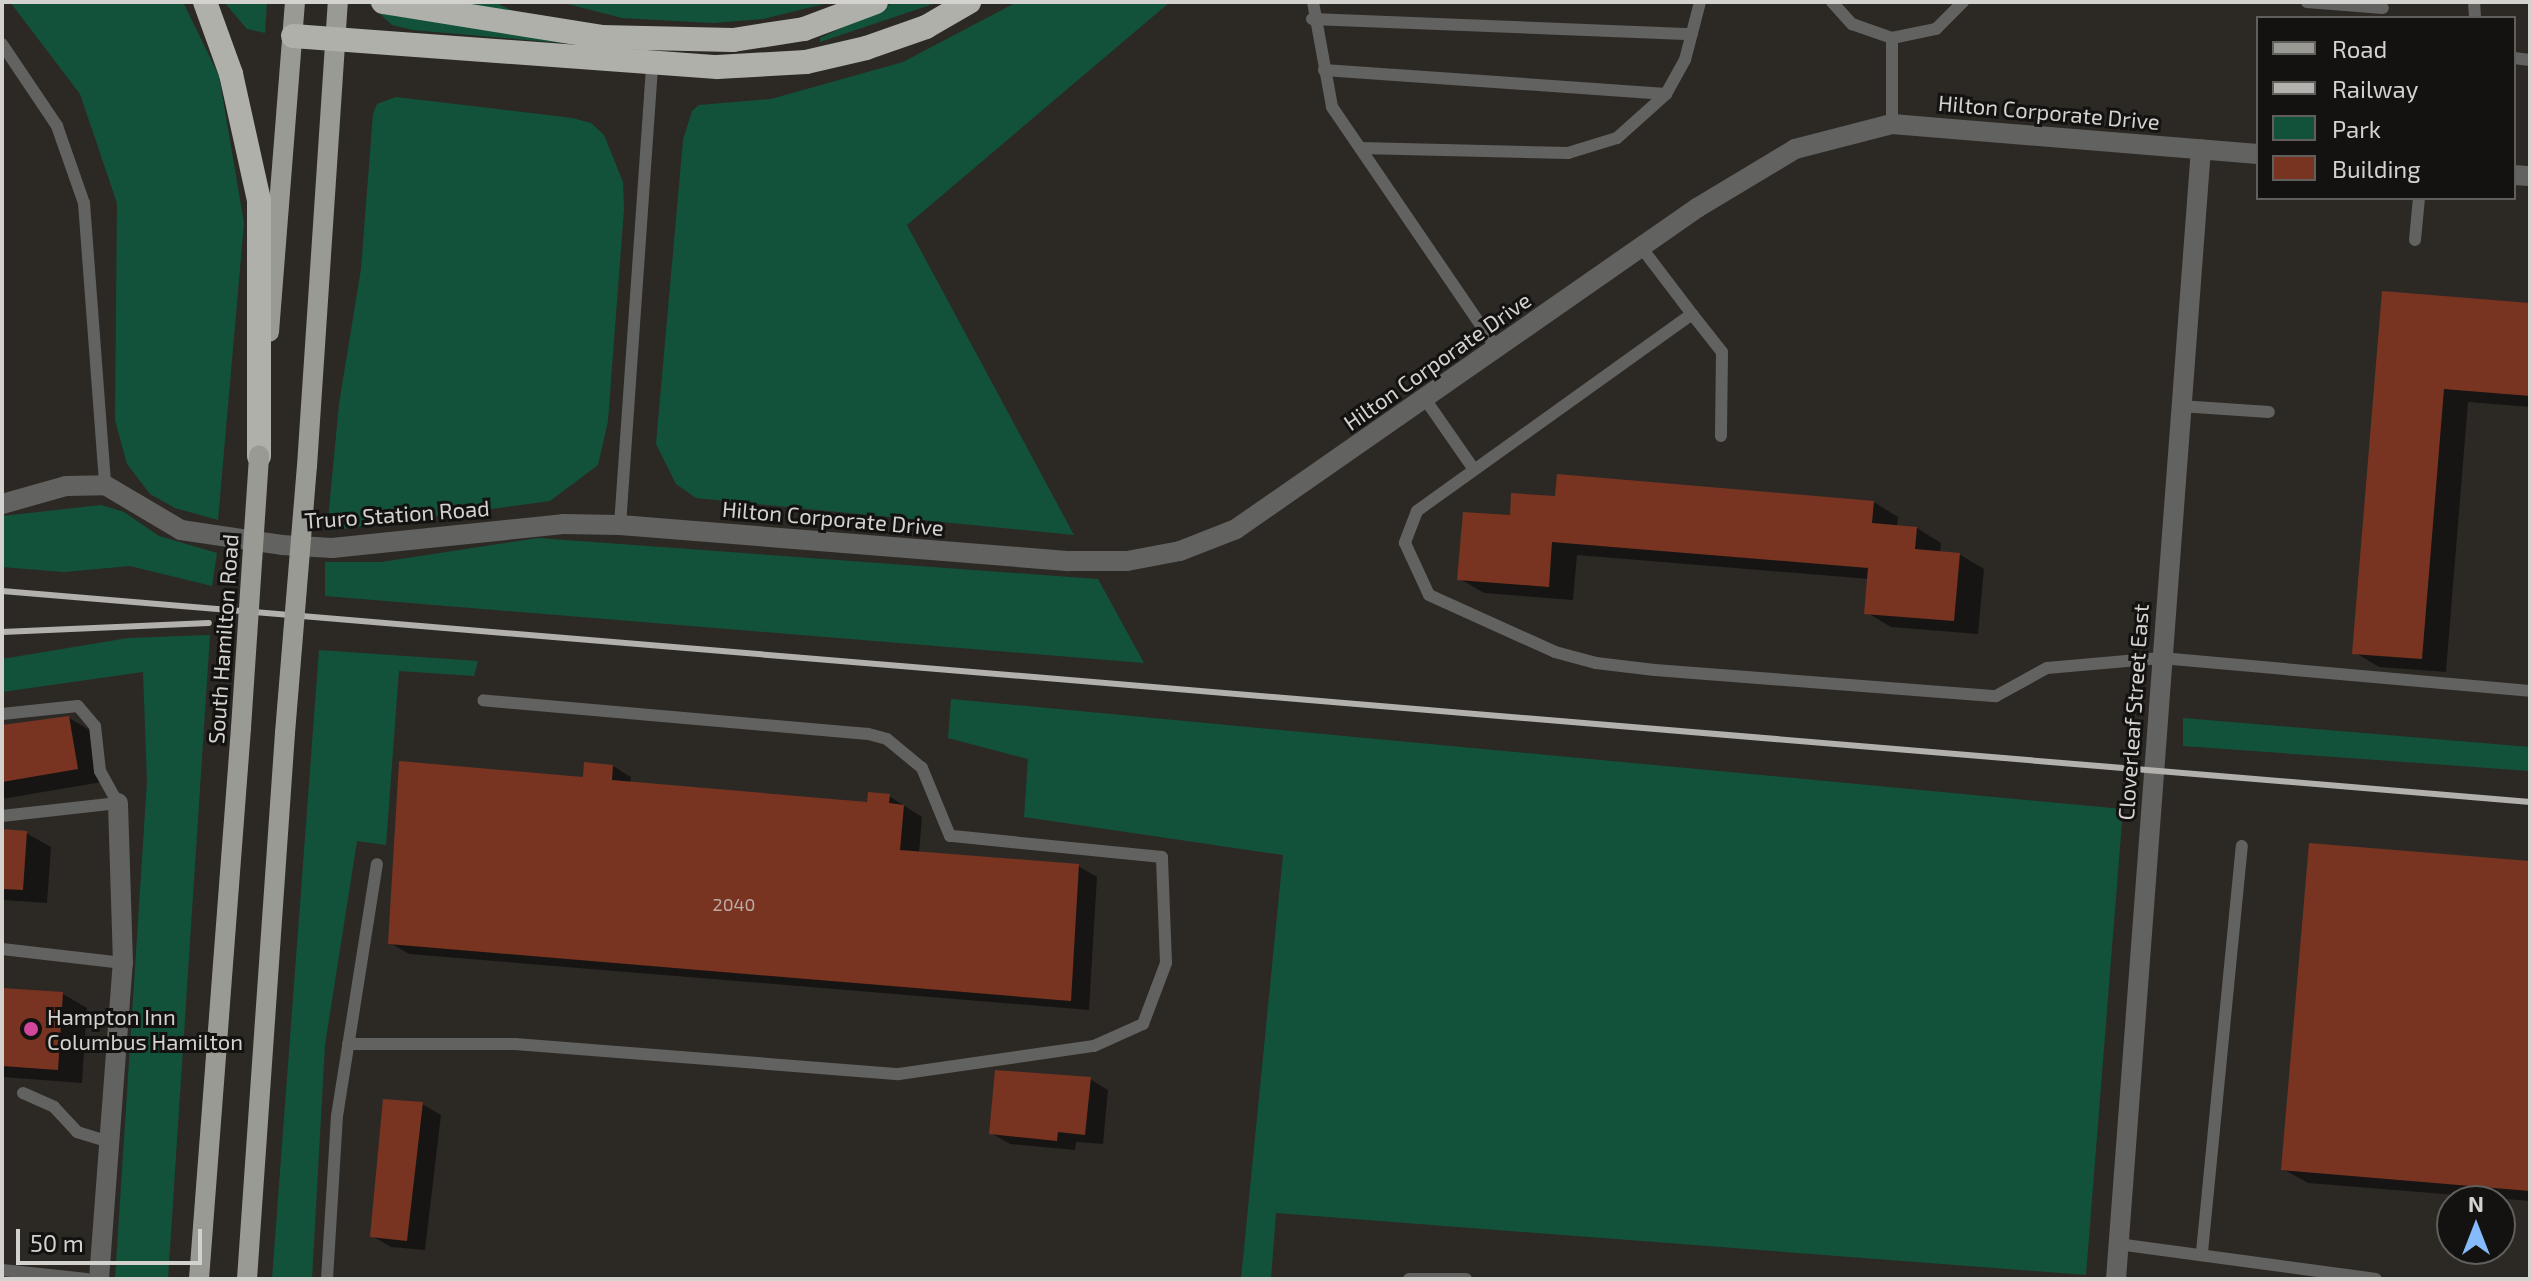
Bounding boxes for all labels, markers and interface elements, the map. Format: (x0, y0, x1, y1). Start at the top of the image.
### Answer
legend (2256, 16, 2516, 200)
text: Road (2332, 34, 2387, 63)
text: Railway (2332, 74, 2418, 103)
street label: Hilton Corporate Drive (1937, 89, 2161, 135)
text: Park (2332, 114, 2381, 143)
text: Building (2332, 154, 2421, 183)
street label: Hilton Corporate Drive (1338, 286, 1536, 436)
street label: Truro Station Road (304, 494, 490, 534)
street label: Hilton Corporate Drive (721, 495, 945, 541)
street label: South Hamilton Road (202, 533, 244, 745)
street label: Cloverleaf Street East (2112, 603, 2154, 821)
house number: 2040 (713, 893, 755, 915)
place label: Hampton Inn Columbus Hamilton (47, 1003, 243, 1054)
marker: Hampton Inn Columbus Hamilton (22, 1020, 40, 1038)
north arrow (2436, 1185, 2516, 1265)
text: N (2468, 1190, 2484, 1216)
scale bar (20, 1213, 206, 1263)
text: 50 m (30, 1228, 84, 1257)

